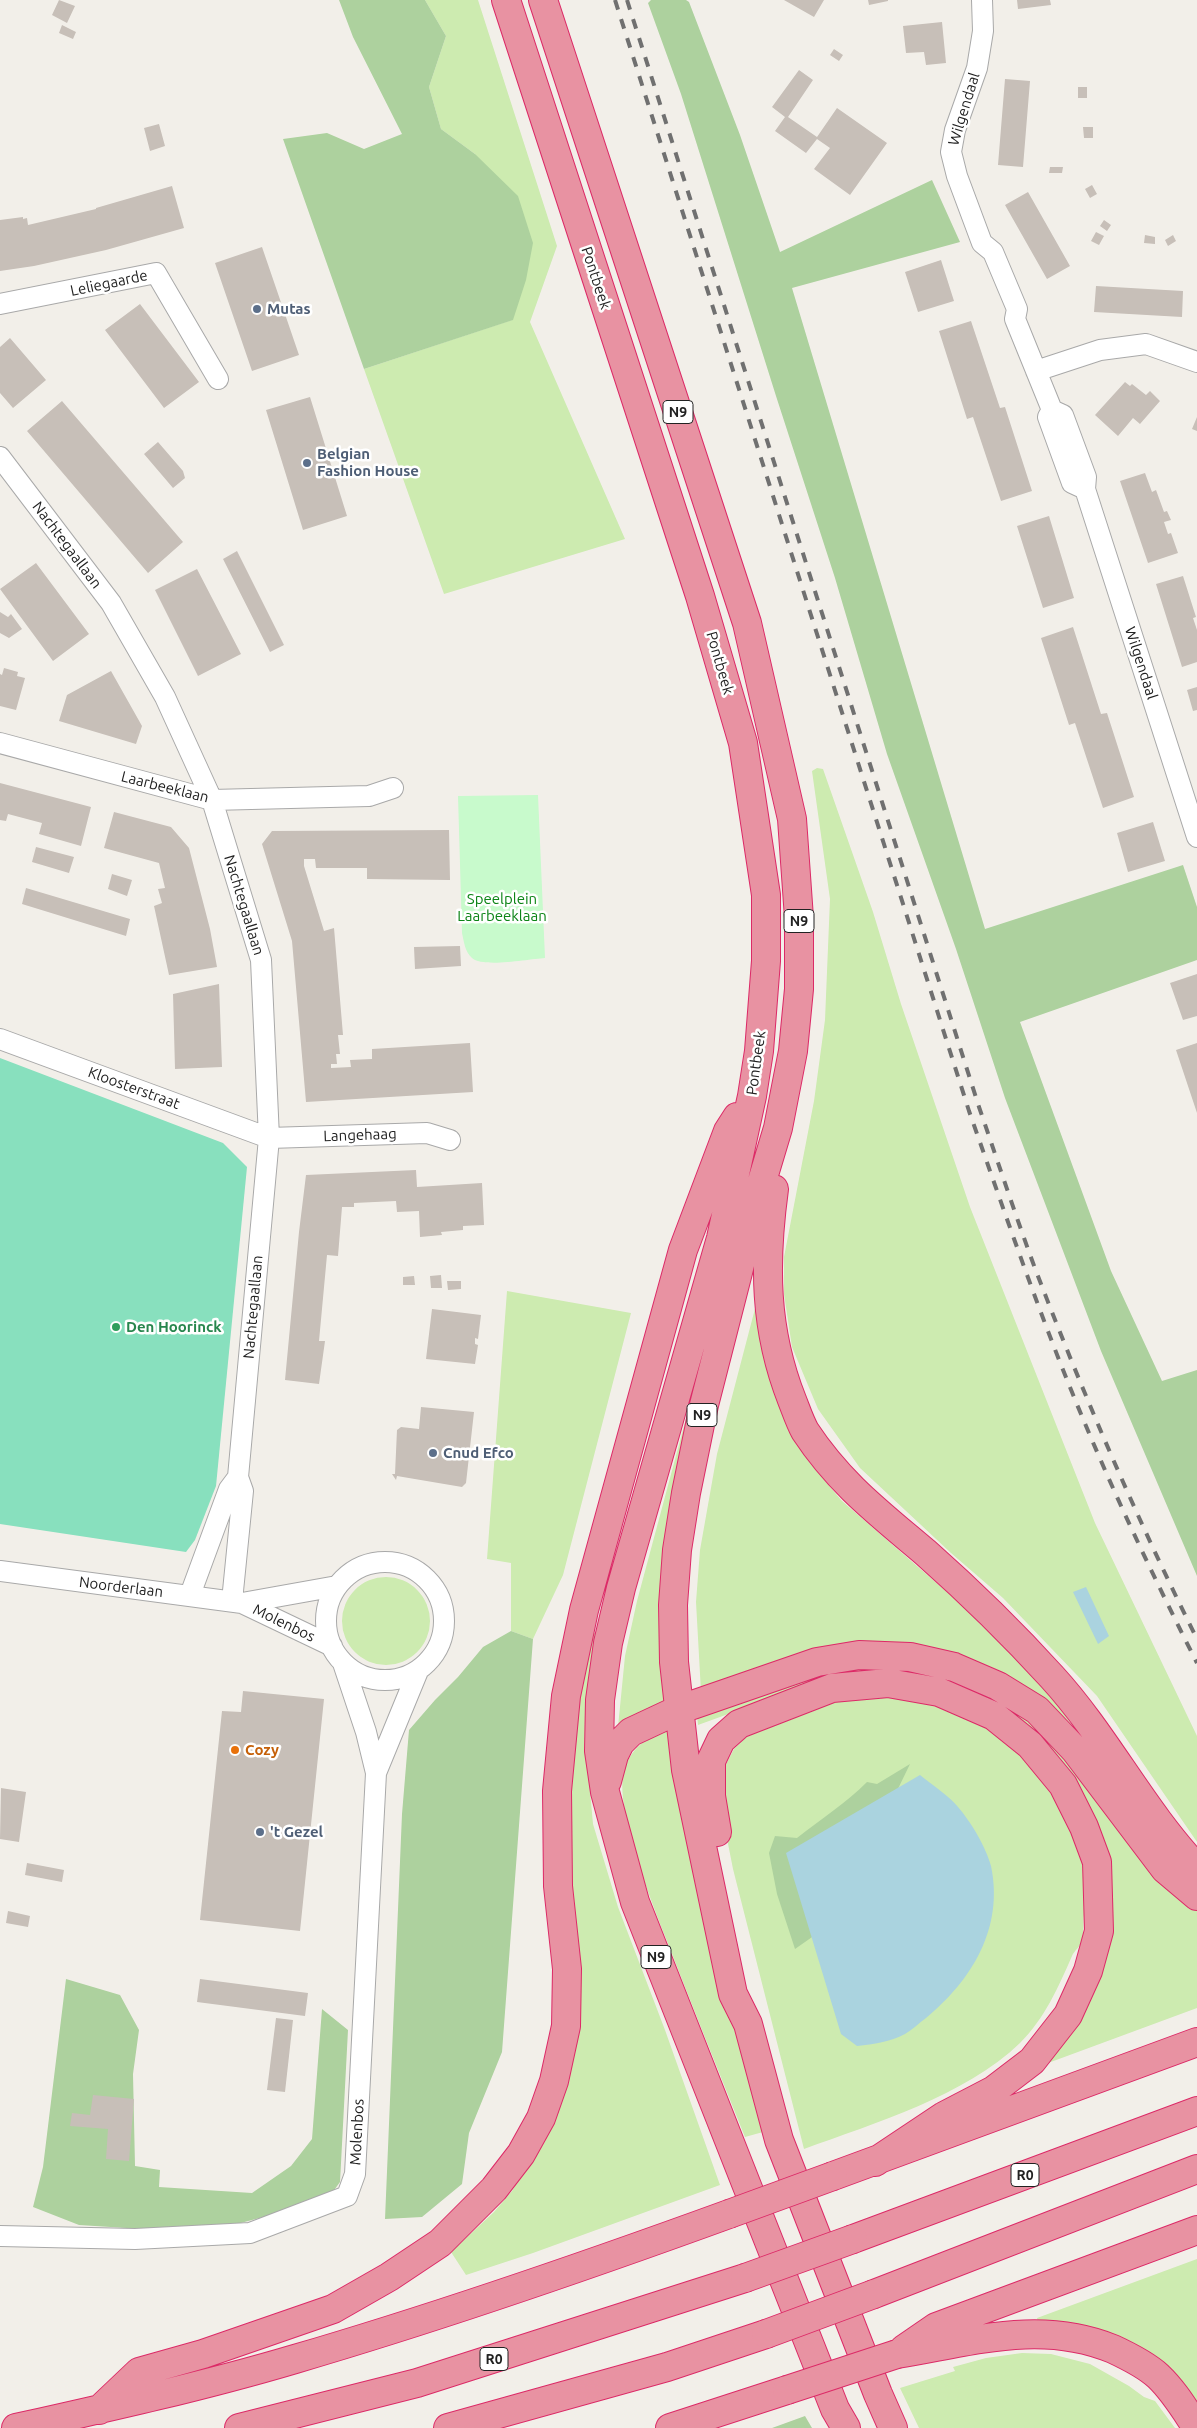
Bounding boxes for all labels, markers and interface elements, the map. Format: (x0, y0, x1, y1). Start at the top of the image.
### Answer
street label: Wilgendaal (944, 70, 984, 148)
street label: Pontbeek (577, 244, 615, 312)
street label: Leliegaarde (69, 266, 149, 300)
place label: Mutas (267, 300, 311, 318)
marker: Mutas (251, 303, 263, 315)
road number: N9 (663, 401, 693, 424)
place label: Belgian Fashion House (317, 445, 419, 480)
marker: Belgian Fashion House (301, 457, 313, 469)
street label: Nachtegaallaan (29, 498, 105, 592)
street label: Wilgendaal (1121, 624, 1161, 702)
street label: Pontbeek (702, 629, 738, 697)
street label: Laarbeeklaan (119, 767, 211, 807)
street label: Nachtegaallaan (220, 853, 268, 957)
park label: Speelplein Laarbeeklaan (457, 890, 547, 925)
road number: N9 (784, 909, 814, 932)
street label: Pontbeek (743, 1030, 769, 1096)
street label: Kloosterstraat (86, 1063, 182, 1113)
street label: Langehaag (323, 1125, 397, 1145)
street label: Nachtegaallaan (240, 1254, 266, 1360)
place label: Den Hoorinck (126, 1318, 222, 1336)
marker: Den Hoorinck (110, 1321, 122, 1333)
road number: N9 (687, 1404, 717, 1426)
place label: Cnud Efco (443, 1444, 514, 1462)
marker: Cnud Efco (427, 1447, 439, 1459)
street label: Noorderlaan (78, 1573, 164, 1601)
street label: Molenbos (250, 1600, 318, 1646)
place label: Cozy (245, 1741, 279, 1759)
marker: Cozy (229, 1744, 241, 1756)
place label: 't Gezel (270, 1823, 323, 1841)
marker: 't Gezel (254, 1826, 266, 1838)
road number: N9 (641, 1945, 671, 1968)
street label: Molenbos (346, 2098, 368, 2166)
road number: R0 (1011, 2164, 1039, 2186)
road number: R0 (480, 2348, 508, 2370)

